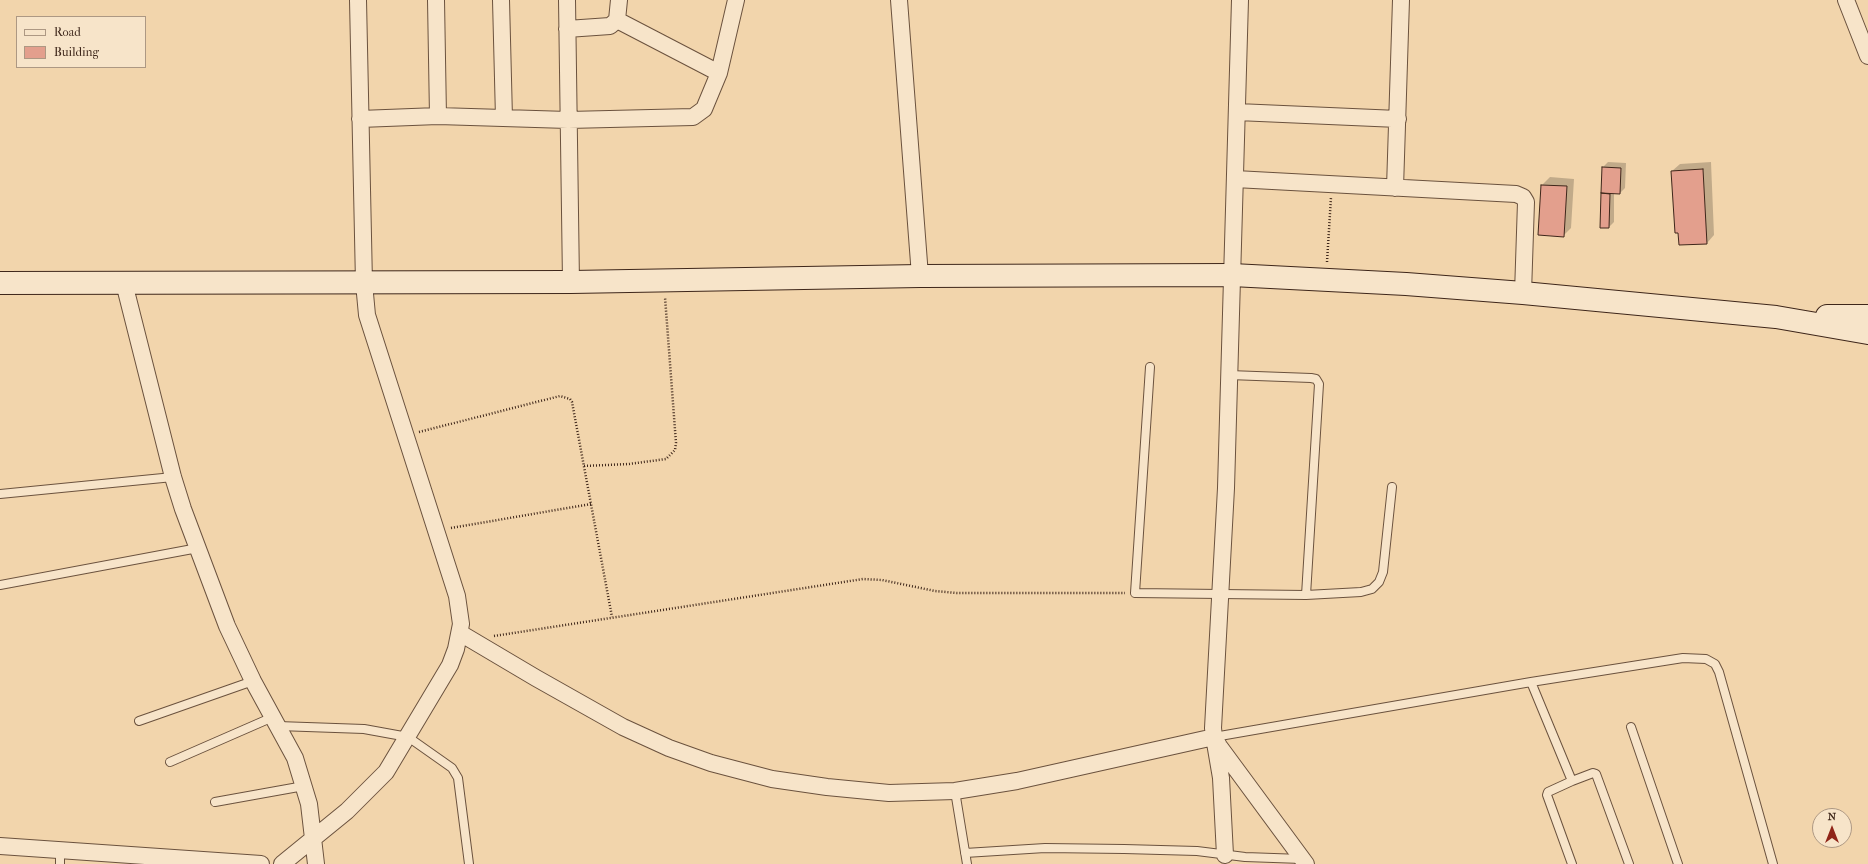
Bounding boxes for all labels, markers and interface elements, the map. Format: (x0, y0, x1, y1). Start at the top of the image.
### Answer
legend (16, 16, 146, 68)
text: Road (54, 25, 81, 39)
text: Building (54, 45, 99, 59)
north arrow (1812, 808, 1852, 848)
text: N (1828, 810, 1836, 823)

